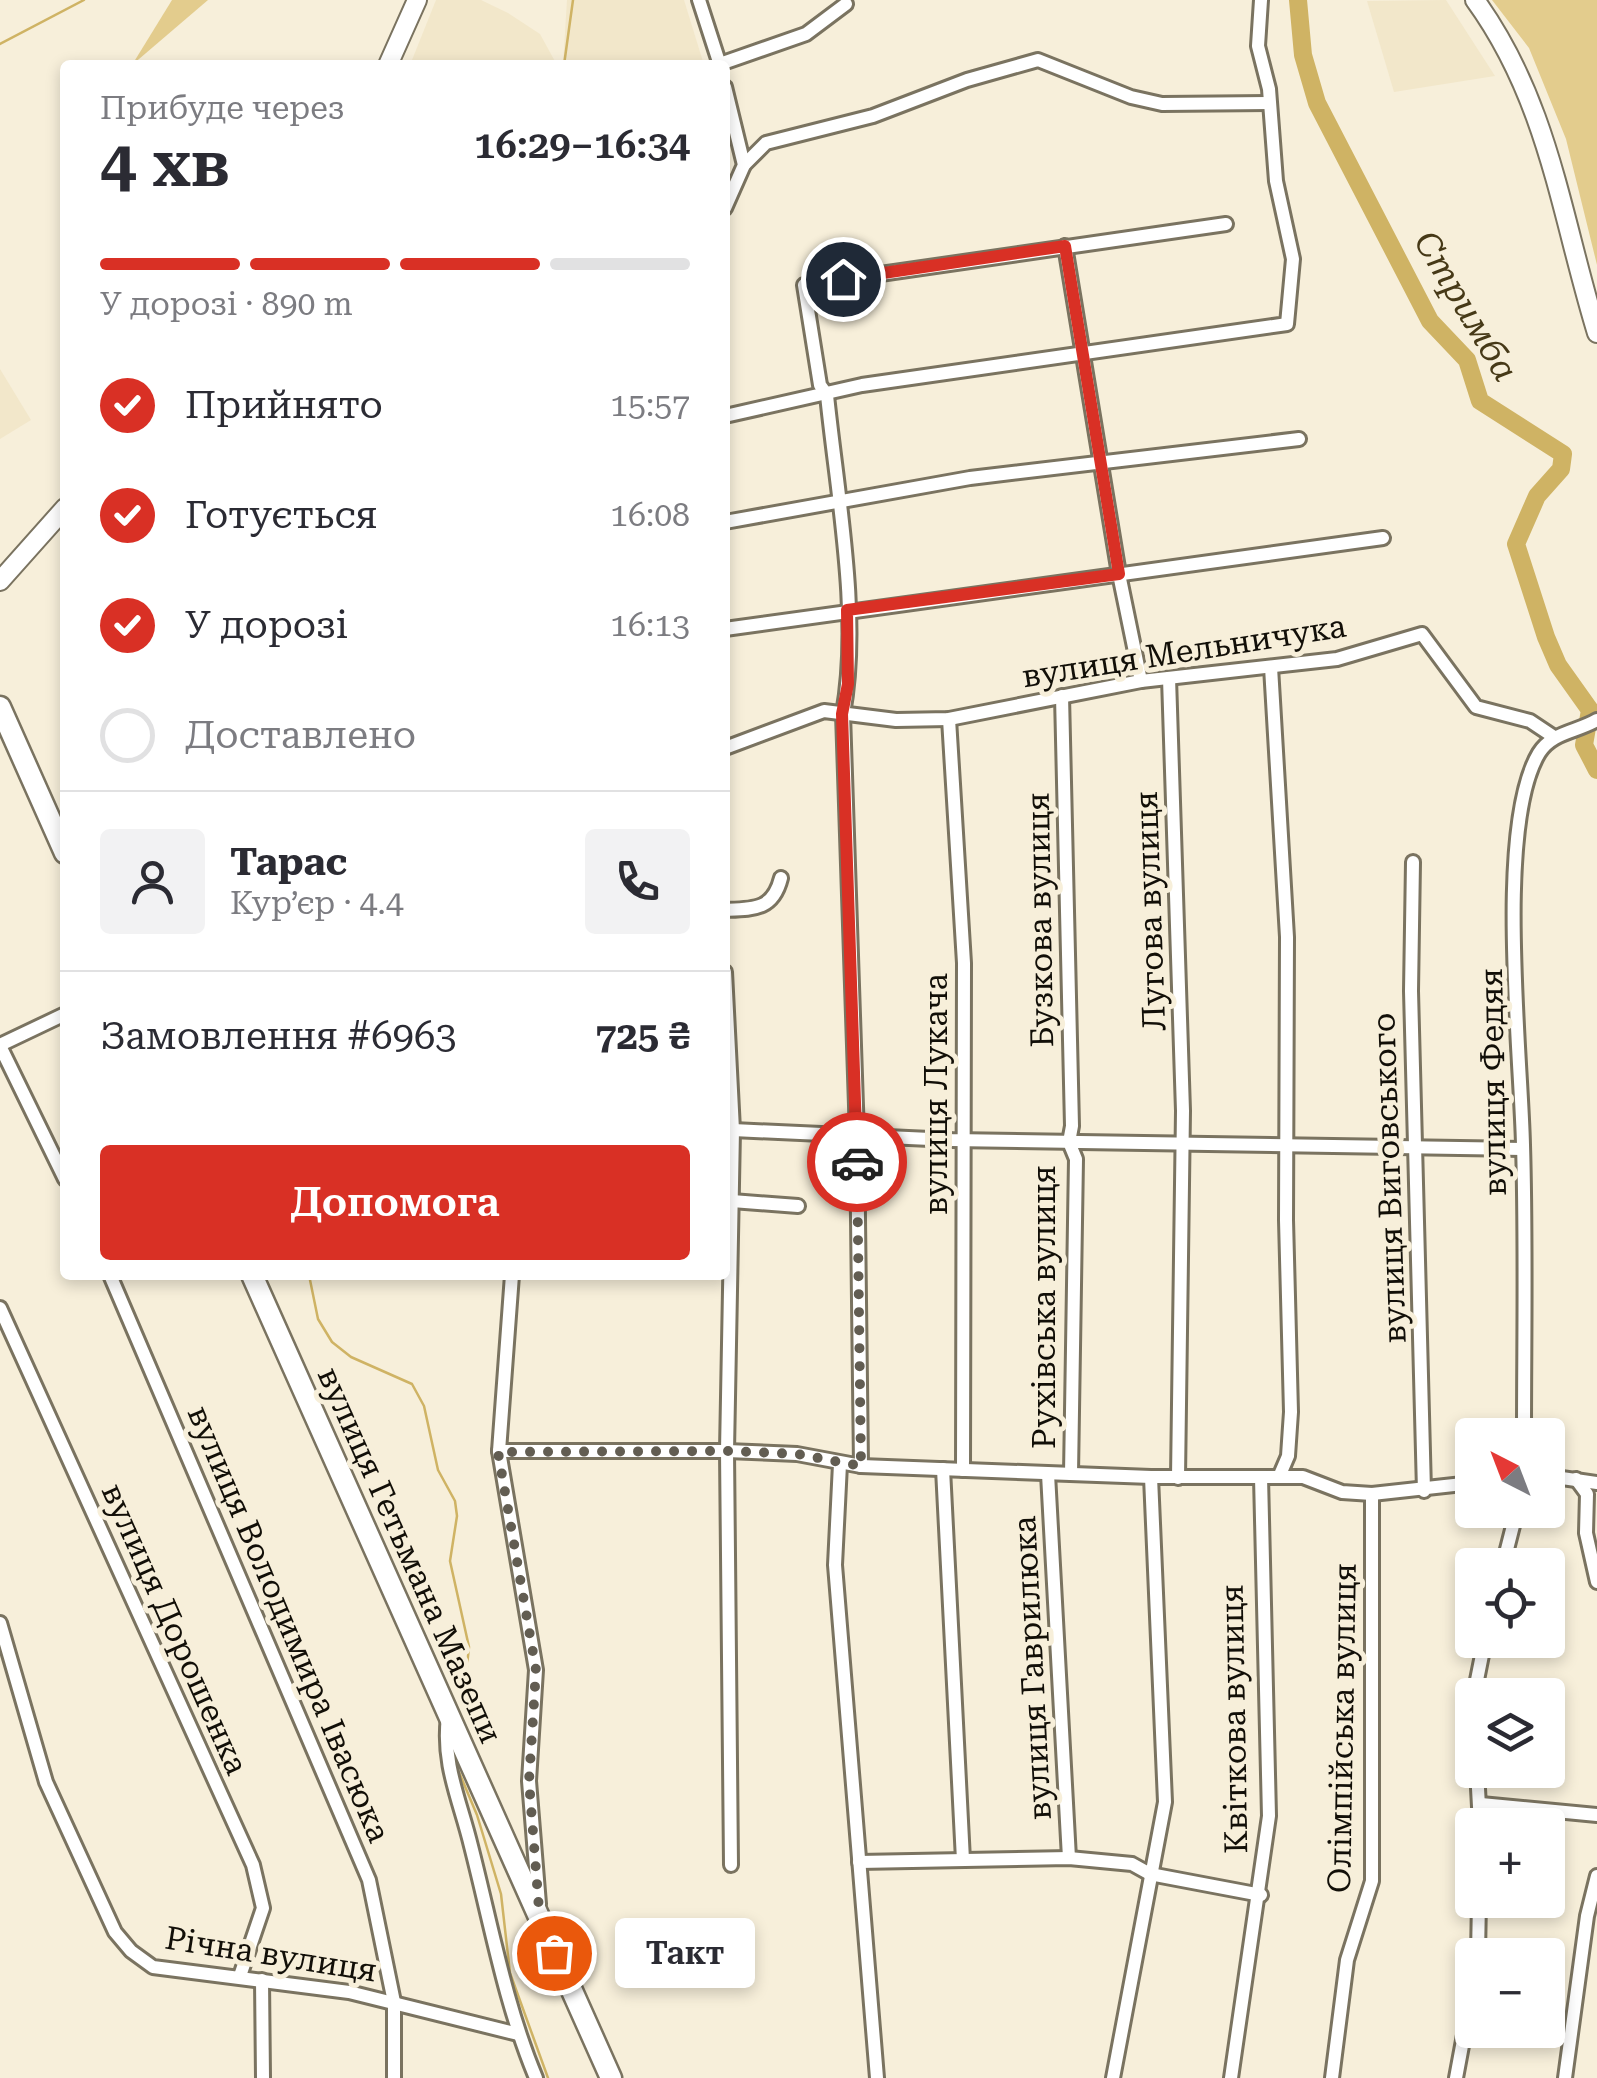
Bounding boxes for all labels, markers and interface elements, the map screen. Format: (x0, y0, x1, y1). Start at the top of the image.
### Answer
text: Прибуде через (100, 89, 345, 127)
text: 16:29–16:34 (474, 123, 690, 167)
text: 4 хв (100, 126, 230, 202)
water label: Стримба (1405, 224, 1526, 388)
pin (801, 237, 886, 322)
icon: home (816, 252, 871, 307)
text: У дорозі · 890 m (100, 285, 353, 323)
icon: check (100, 378, 155, 433)
text: Прийнято (185, 383, 383, 427)
text: 15:57 (610, 386, 690, 424)
icon: check (100, 488, 155, 543)
text: Готується (185, 493, 377, 537)
text: 16:08 (610, 496, 690, 534)
icon: check (100, 598, 155, 653)
text: У дорозі (185, 603, 348, 647)
text: 16:13 (610, 606, 690, 644)
street label: вулиця Мельничука (1019, 607, 1349, 695)
text: Доставлено (185, 713, 416, 757)
street label: Лугова вулиця (1127, 790, 1173, 1032)
street label: Бузкова вулиця (1019, 792, 1061, 1048)
button: person (100, 829, 205, 934)
button: phone (585, 829, 690, 934)
text: Тарас (230, 840, 347, 884)
text: Кур’єр · 4.4 (230, 884, 404, 922)
street label: вулиця Федяя (1472, 968, 1514, 1196)
street label: вулиця Лукача (917, 973, 955, 1215)
street label: вулиця Виговського (1364, 1012, 1414, 1344)
text: Замовлення #6963 (100, 1014, 456, 1058)
text: 725 ₴ (595, 1014, 690, 1058)
courier (807, 1112, 907, 1212)
icon: car (830, 1135, 885, 1190)
button: Допомога (100, 1145, 690, 1260)
street label: Рухівська вулиця (1025, 1165, 1063, 1449)
street label: вулиця Гетьмана Мазепи (310, 1361, 510, 1749)
street label: вулиця Володимира Івасюка (180, 1400, 398, 1848)
north arrow (1455, 1418, 1565, 1528)
map controls (1455, 1418, 1565, 2048)
street label: вулиця Дорошенка (94, 1478, 256, 1780)
street label: вулиця Гаврилюка (1005, 1515, 1059, 1821)
button: locate (1455, 1548, 1565, 1658)
street label: Олімпійська вулиця (1320, 1563, 1364, 1893)
street label: Квіткова вулиця (1213, 1584, 1255, 1854)
button: layers (1455, 1678, 1565, 1788)
button: + (1455, 1808, 1565, 1918)
pin (512, 1911, 597, 1996)
callout: Такт (614, 1918, 754, 1988)
street label: Річна вулиця (162, 1919, 380, 1989)
icon: bag (527, 1926, 582, 1981)
text: Такт (646, 1934, 724, 1972)
button: − (1455, 1938, 1565, 2048)

